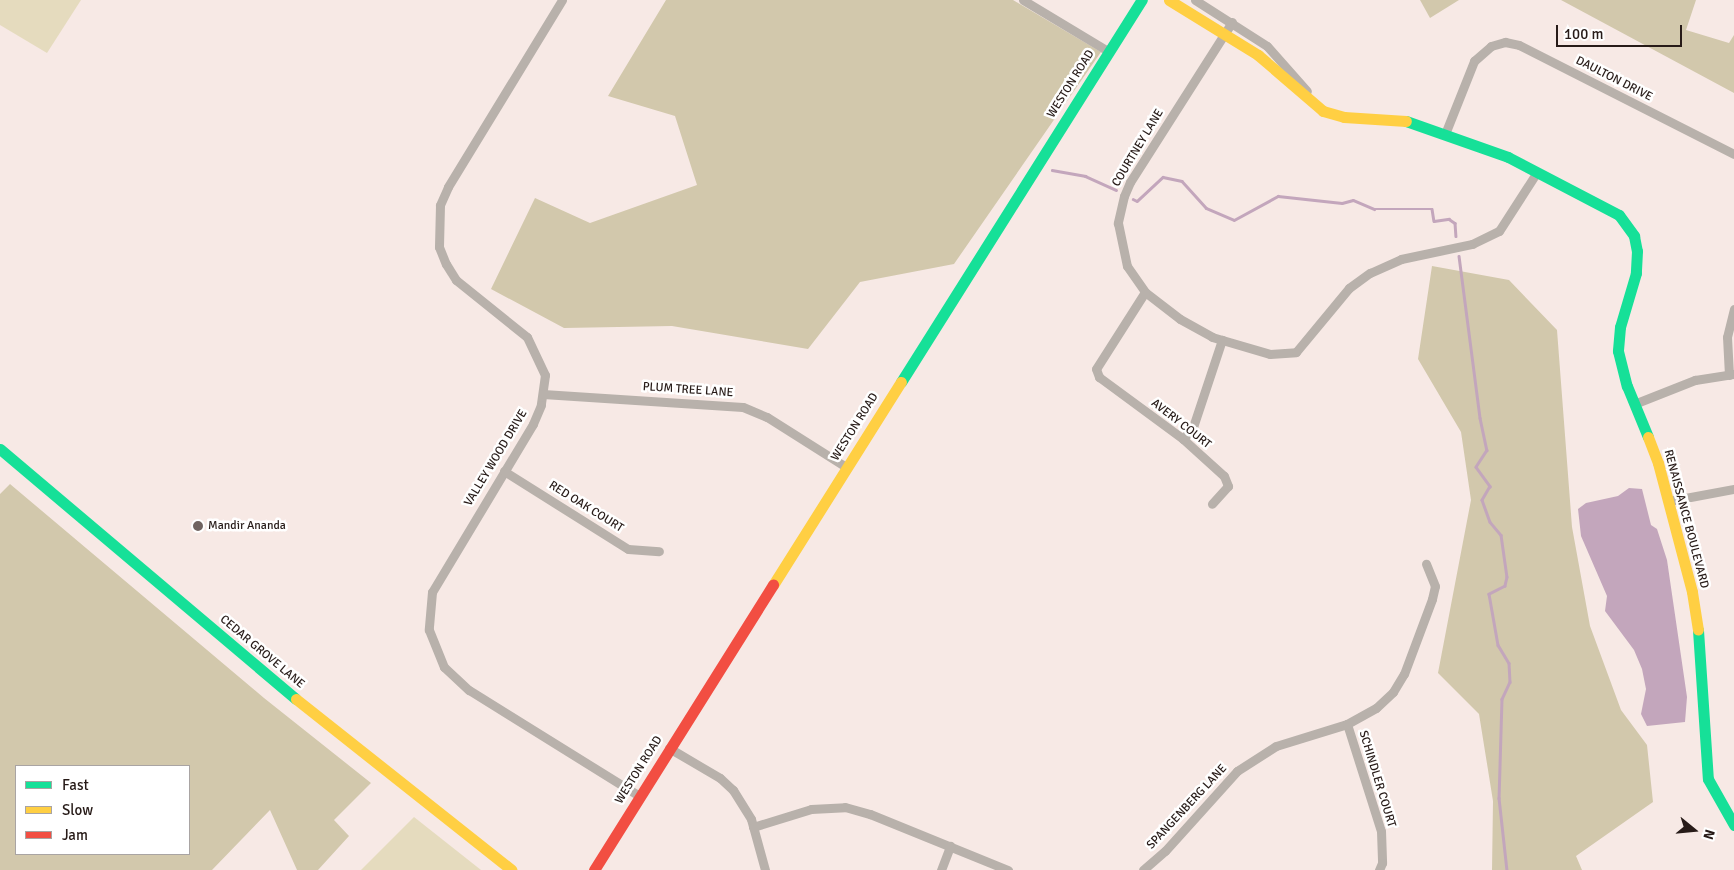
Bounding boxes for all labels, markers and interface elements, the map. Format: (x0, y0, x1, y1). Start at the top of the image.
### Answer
scale bar (1559, 15, 1685, 47)
text: 100 m (1564, 25, 1604, 43)
street label: WESTON ROAD (1044, 47, 1098, 121)
street label: DAULTON DRIVE (1573, 53, 1655, 105)
street label: COURTNEY LANE (1109, 107, 1167, 189)
street label: PLUM TREE LANE (642, 380, 734, 400)
street label: WESTON ROAD (828, 390, 882, 464)
street label: AVERY COURT (1148, 396, 1214, 452)
street label: VALLEY WOOD DRIVE (462, 407, 530, 509)
street label: RENAISSANCE BOULEVARD (1661, 448, 1711, 590)
street label: RED OAK COURT (546, 478, 626, 536)
place label: Mandir Ananda (208, 519, 286, 533)
marker: Mandir Ananda (192, 520, 204, 532)
street label: CEDAR GROVE LANE (217, 612, 307, 692)
street label: SCHINDLER COURT (1355, 729, 1399, 829)
street label: WESTON ROAD (612, 733, 666, 807)
street label: SPANGENBERG LANE (1144, 762, 1230, 852)
legend (15, 765, 190, 855)
text: Fast (62, 776, 89, 794)
text: Slow (62, 801, 93, 819)
north arrow (1669, 805, 1719, 855)
text: Jam (62, 826, 88, 844)
text: N (1699, 827, 1718, 842)

